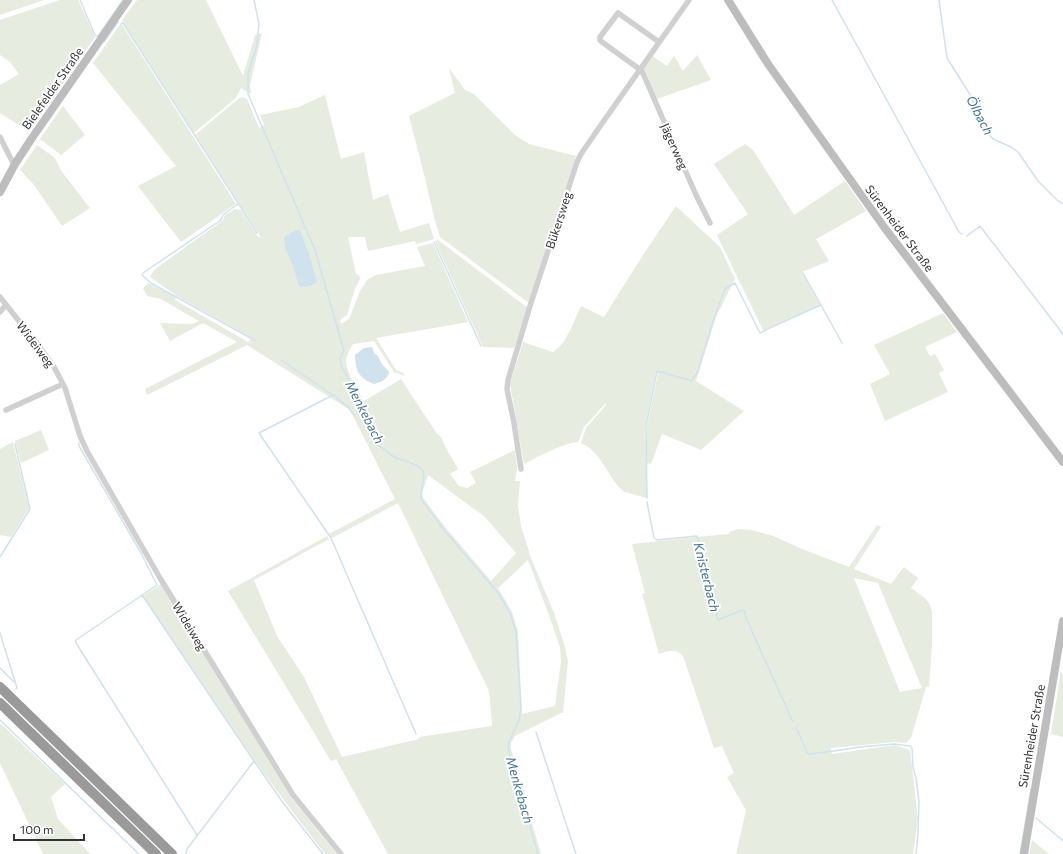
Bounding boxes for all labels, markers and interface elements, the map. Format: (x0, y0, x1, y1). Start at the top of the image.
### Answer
street label: Bielefelder Straße (18, 44, 86, 132)
water label: Ölbach (963, 93, 997, 137)
street label: Jägerweg (658, 121, 692, 172)
street label: Sürenheider Straße (863, 182, 937, 274)
street label: Bükersweg (542, 189, 574, 250)
street label: Wideiweg (14, 318, 58, 370)
water label: Menkebach (342, 378, 388, 446)
water label: Knisterbach (691, 541, 723, 613)
street label: Wideiweg (170, 599, 210, 653)
street label: Sürenheider Straße (1015, 683, 1047, 789)
water label: Menkebach (503, 755, 537, 825)
scale bar (14, 816, 84, 842)
text: 100 m (20, 822, 54, 836)

